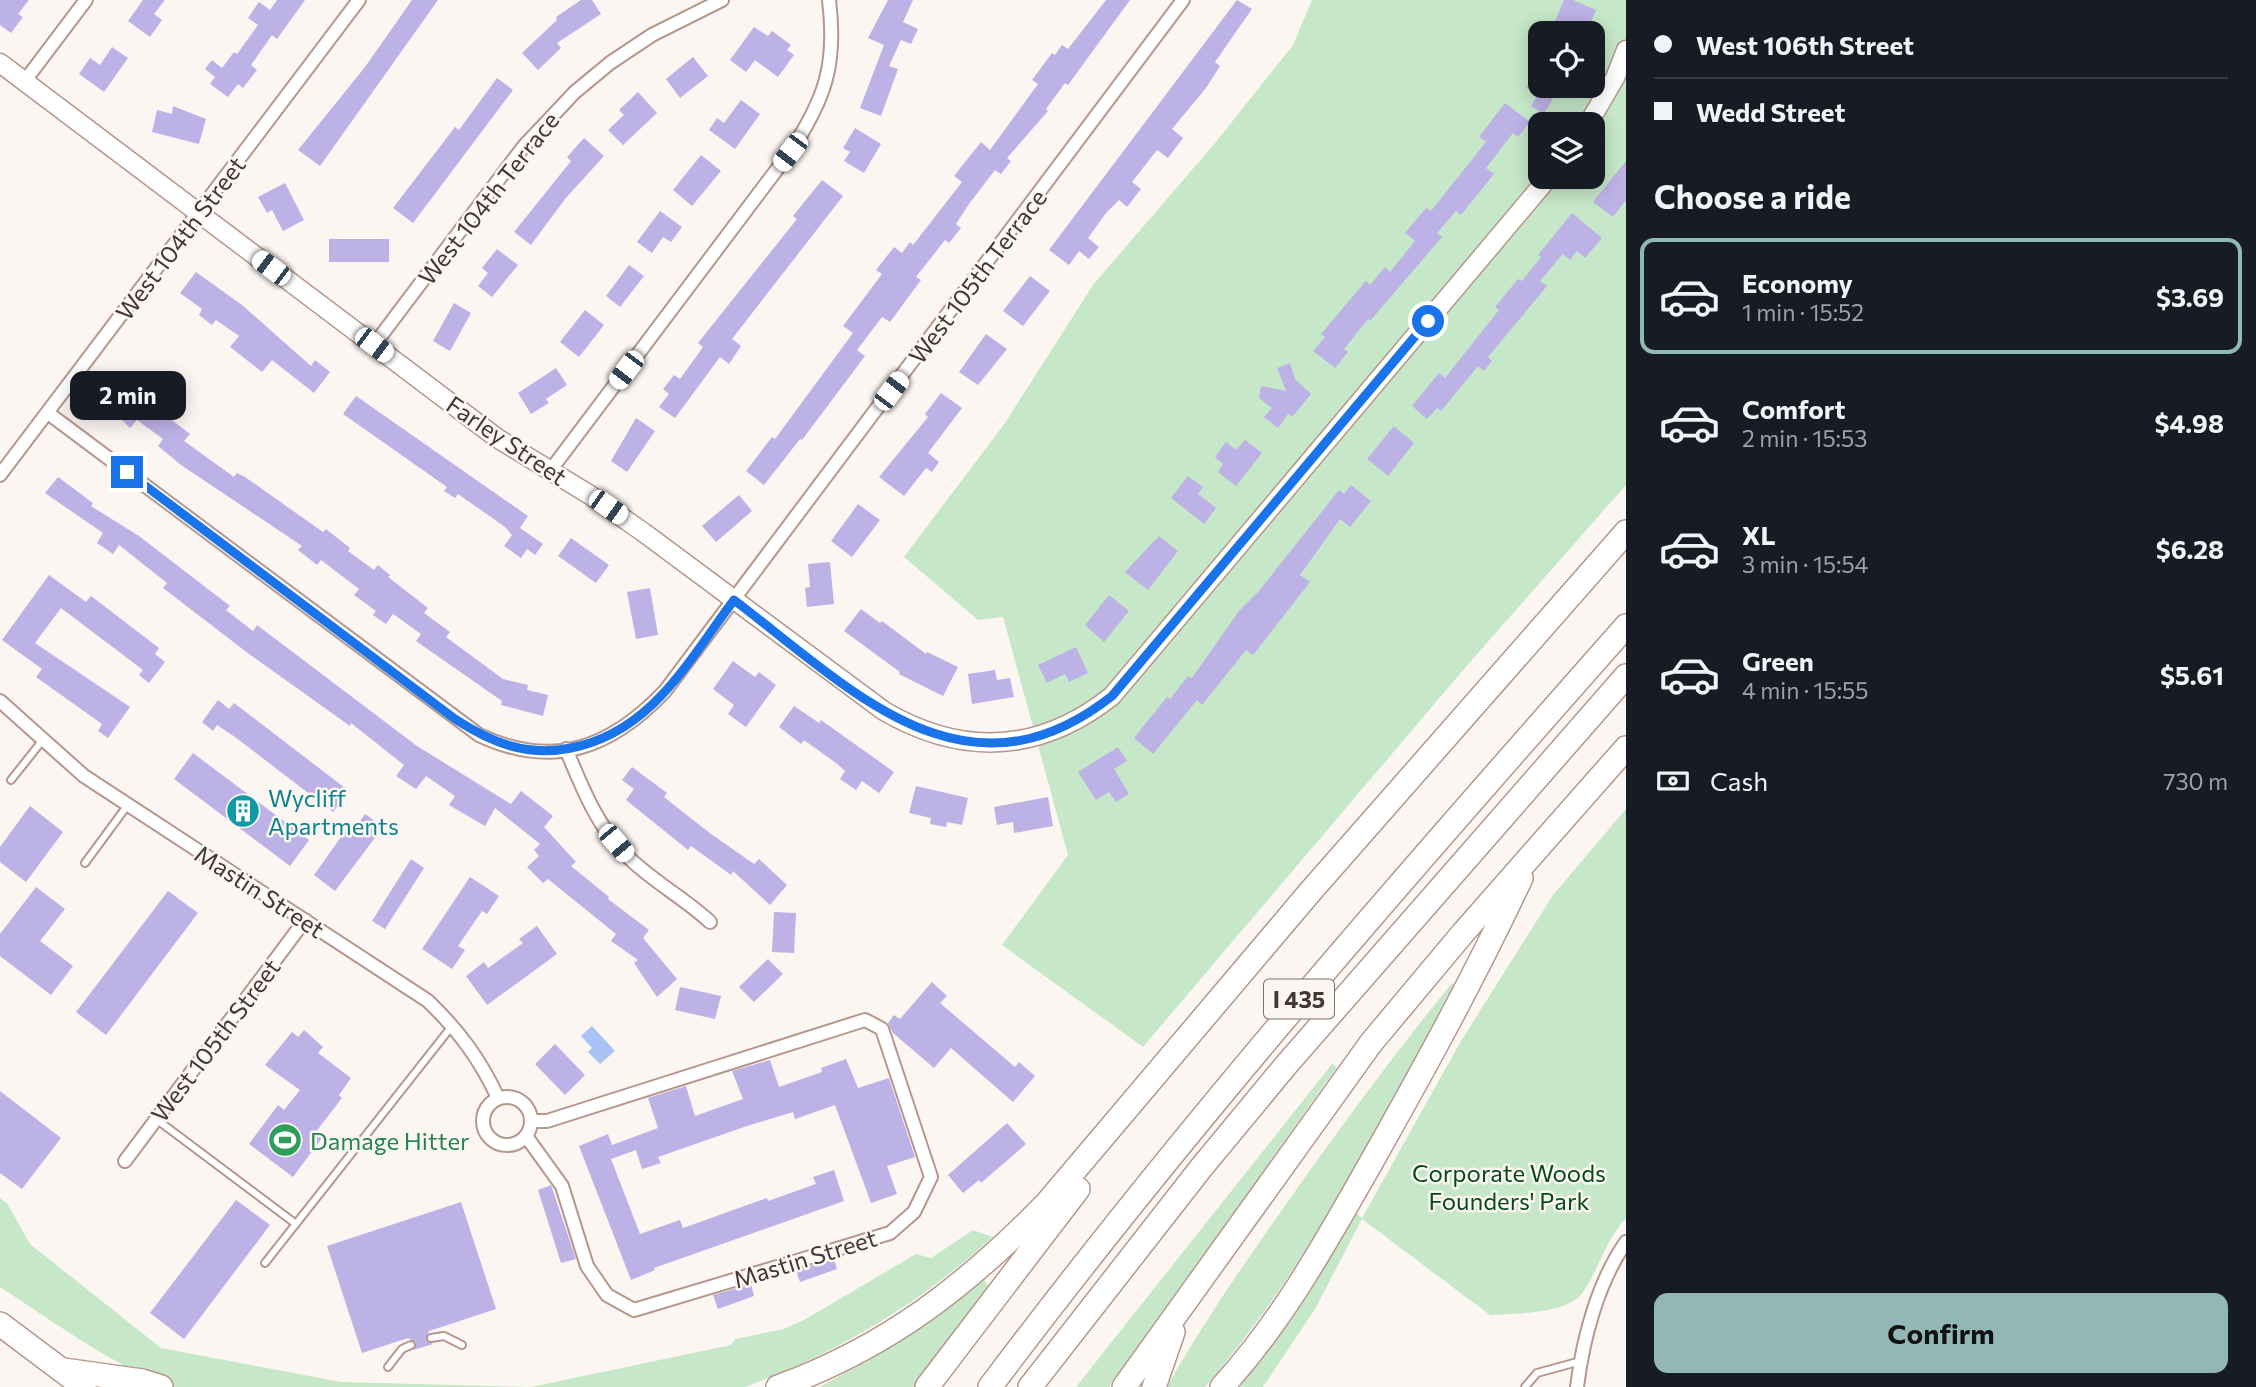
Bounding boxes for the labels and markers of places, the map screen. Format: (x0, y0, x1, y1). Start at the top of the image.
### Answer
place label: Wycliff Apartments (268, 783, 399, 840)
building icon: Wycliff Apartments (224, 792, 262, 830)
sports icon: Damage Hitter (266, 1121, 304, 1159)
place label: Damage Hitter (310, 1126, 470, 1155)

